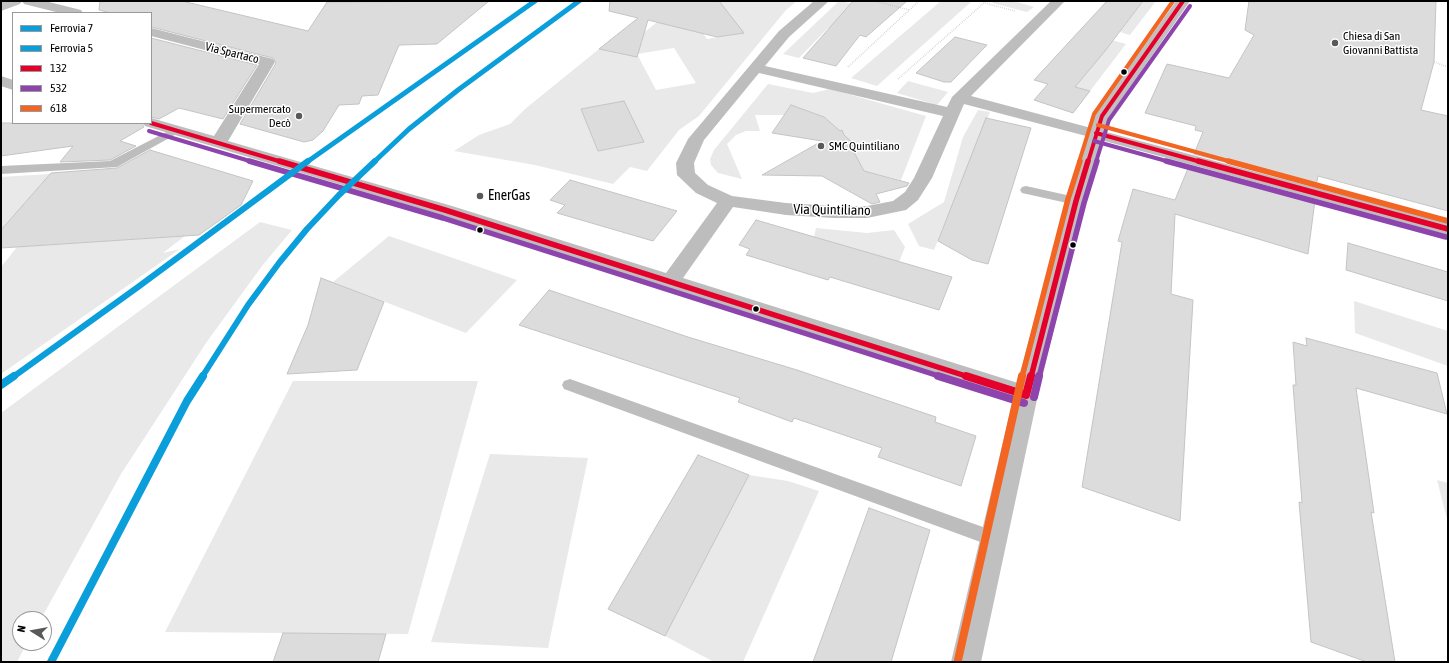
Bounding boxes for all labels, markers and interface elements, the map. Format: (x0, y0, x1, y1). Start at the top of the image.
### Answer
legend (12, 12, 152, 124)
text: Ferrovia 7 (50, 21, 93, 35)
place label: Chiesa di San Giovanni Battista (1343, 29, 1418, 57)
marker: Chiesa di San Giovanni Battista (1330, 38, 1340, 48)
street label: Via Spartaco (204, 39, 260, 67)
text: Ferrovia 5 (50, 41, 93, 55)
text: 132 (50, 61, 67, 75)
unlabelled marker (1119, 67, 1129, 77)
text: 532 (50, 81, 67, 95)
text: 618 (50, 101, 67, 115)
place label: Supermercato Decò (229, 102, 291, 130)
marker: Supermercato Decò (294, 111, 304, 121)
place label: SMC Quintiliano (829, 139, 900, 153)
marker: SMC Quintiliano (816, 141, 826, 151)
place label: EnerGas (488, 188, 530, 204)
marker: EnerGas (475, 191, 485, 201)
street label: Via Quintiliano (793, 201, 871, 219)
unlabelled marker (475, 225, 485, 235)
unlabelled marker (1068, 240, 1078, 250)
unlabelled marker (751, 304, 761, 314)
north arrow (12, 611, 52, 651)
text: N (15, 625, 28, 633)

